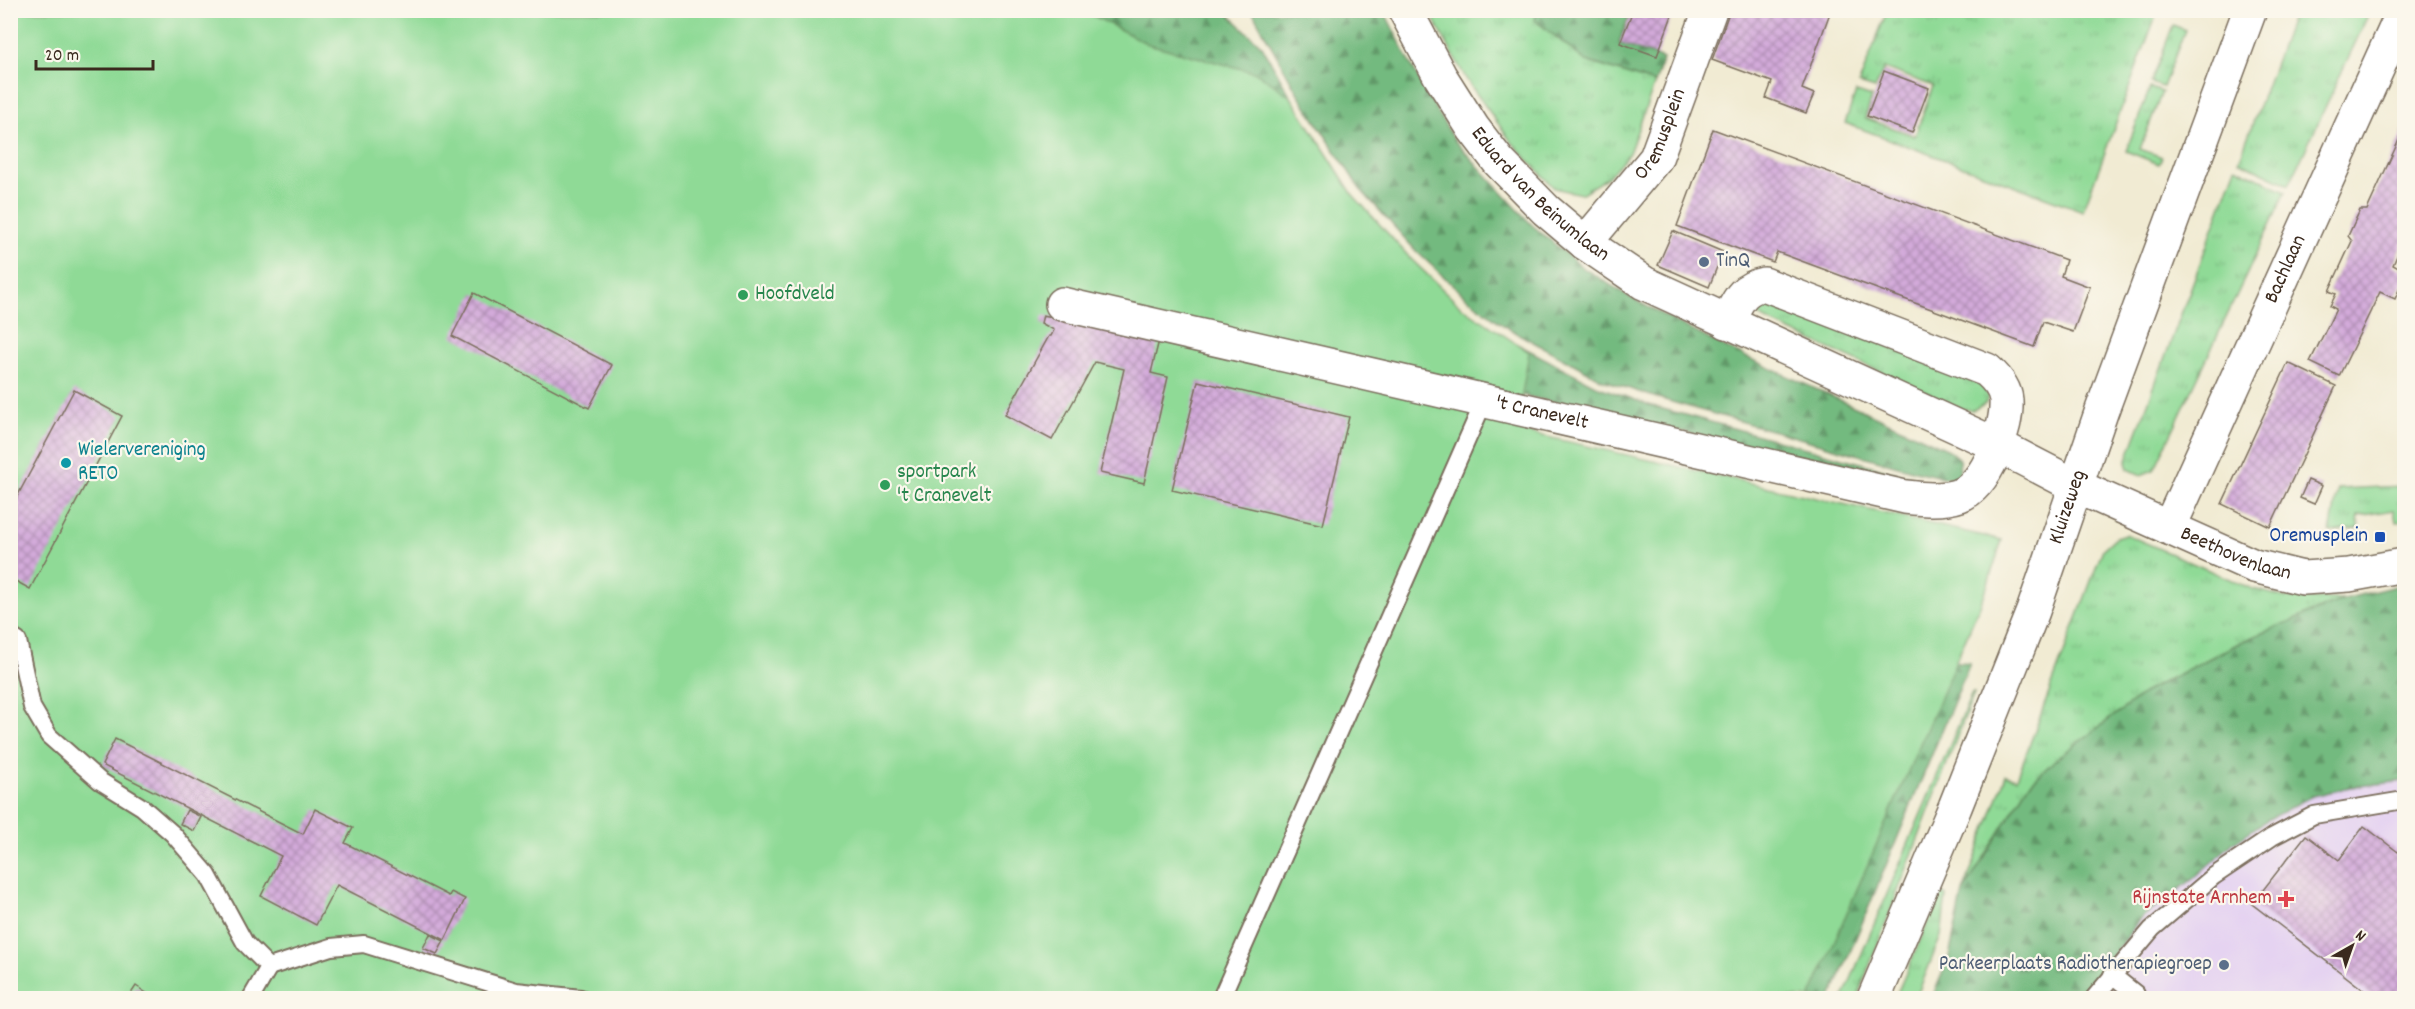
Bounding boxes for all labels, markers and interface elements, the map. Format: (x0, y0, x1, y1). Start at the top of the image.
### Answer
scale bar (36, 33, 153, 71)
text: 20 m (45, 44, 79, 69)
street label: Oremusplein (1628, 85, 1695, 188)
street label: Eduard van Beinumlaan (1463, 121, 1615, 270)
street label: Bachlaan (2258, 230, 2315, 309)
place label: TinQ (1716, 247, 1750, 277)
marker: TinQ (1697, 255, 1711, 269)
place label: Hoofdveld (755, 280, 835, 310)
marker: Hoofdveld (736, 288, 750, 302)
street label: 't Cranevelt (1492, 389, 1591, 439)
place label: Wielervereniging RETO (78, 436, 206, 490)
marker: Wielervereniging RETO (59, 456, 73, 470)
place label: sportpark 't Cranevelt (897, 458, 992, 512)
street label: Kluizeweg (2042, 466, 2095, 549)
marker: sportpark 't Cranevelt (878, 478, 892, 492)
street label: Beethovenlaan (2175, 520, 2294, 589)
place label: Oremusplein (2269, 522, 2368, 552)
marker: Oremusplein (2373, 530, 2387, 544)
place label: Rijnstate Arnhem (2132, 884, 2272, 914)
marker: Rijnstate Arnhem (2277, 890, 2295, 908)
north arrow (2322, 916, 2382, 976)
text: N (2350, 925, 2371, 948)
place label: Parkeerplaats Radiotherapiegroep (1939, 950, 2212, 980)
marker: Parkeerplaats Radiotherapiegroep (2217, 958, 2231, 972)

